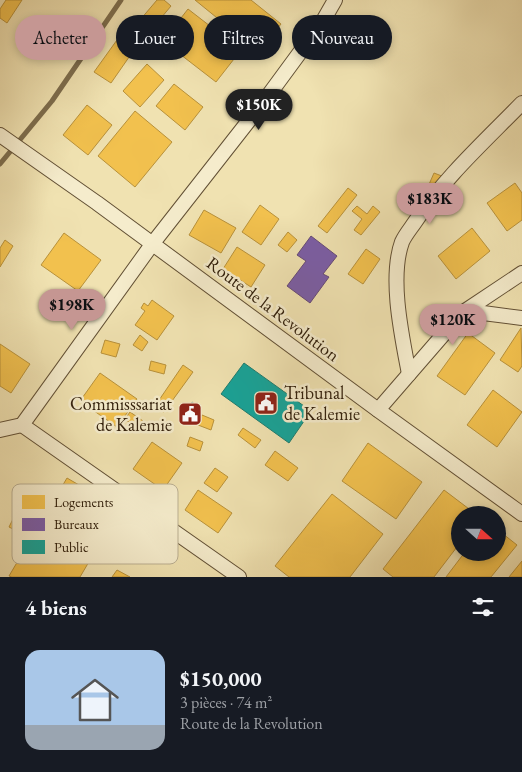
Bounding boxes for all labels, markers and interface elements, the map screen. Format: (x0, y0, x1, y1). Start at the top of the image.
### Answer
chip: Acheter (15, 15, 106, 60)
chip: Louer (116, 15, 194, 60)
chip: Filtres (204, 15, 282, 60)
chip: Nouveau (292, 15, 392, 60)
pin: $150K (224, 88, 294, 131)
text: $150K (237, 94, 281, 115)
pin: $183K (395, 182, 465, 225)
text: $183K (408, 188, 452, 209)
street label: Route de la Revolution (202, 251, 345, 366)
pin: $198K (37, 288, 107, 331)
text: $198K (50, 294, 94, 315)
pin: $120K (418, 304, 488, 346)
text: $120K (431, 309, 475, 330)
place label: Tribunal de Kalemie (284, 381, 360, 425)
public building icon: Tribunal de Kalemie (253, 390, 279, 416)
place label: Commisssariat de Kalemie (70, 392, 172, 436)
public building icon: Commisssariat de Kalemie (177, 401, 203, 427)
legend (12, 484, 178, 564)
text: Logements (54, 493, 114, 511)
north arrow (451, 506, 506, 561)
map controls (451, 506, 506, 561)
text: Bureaux (54, 515, 99, 533)
text: Public (54, 538, 89, 556)
icon: filters (469, 593, 497, 621)
text: 4 biens (25, 594, 87, 621)
text: $150,000 (180, 665, 262, 692)
icon: home (65, 670, 125, 730)
text: 3 pièces · 74 m² (180, 692, 272, 713)
text: Route de la Revolution (180, 713, 323, 734)

